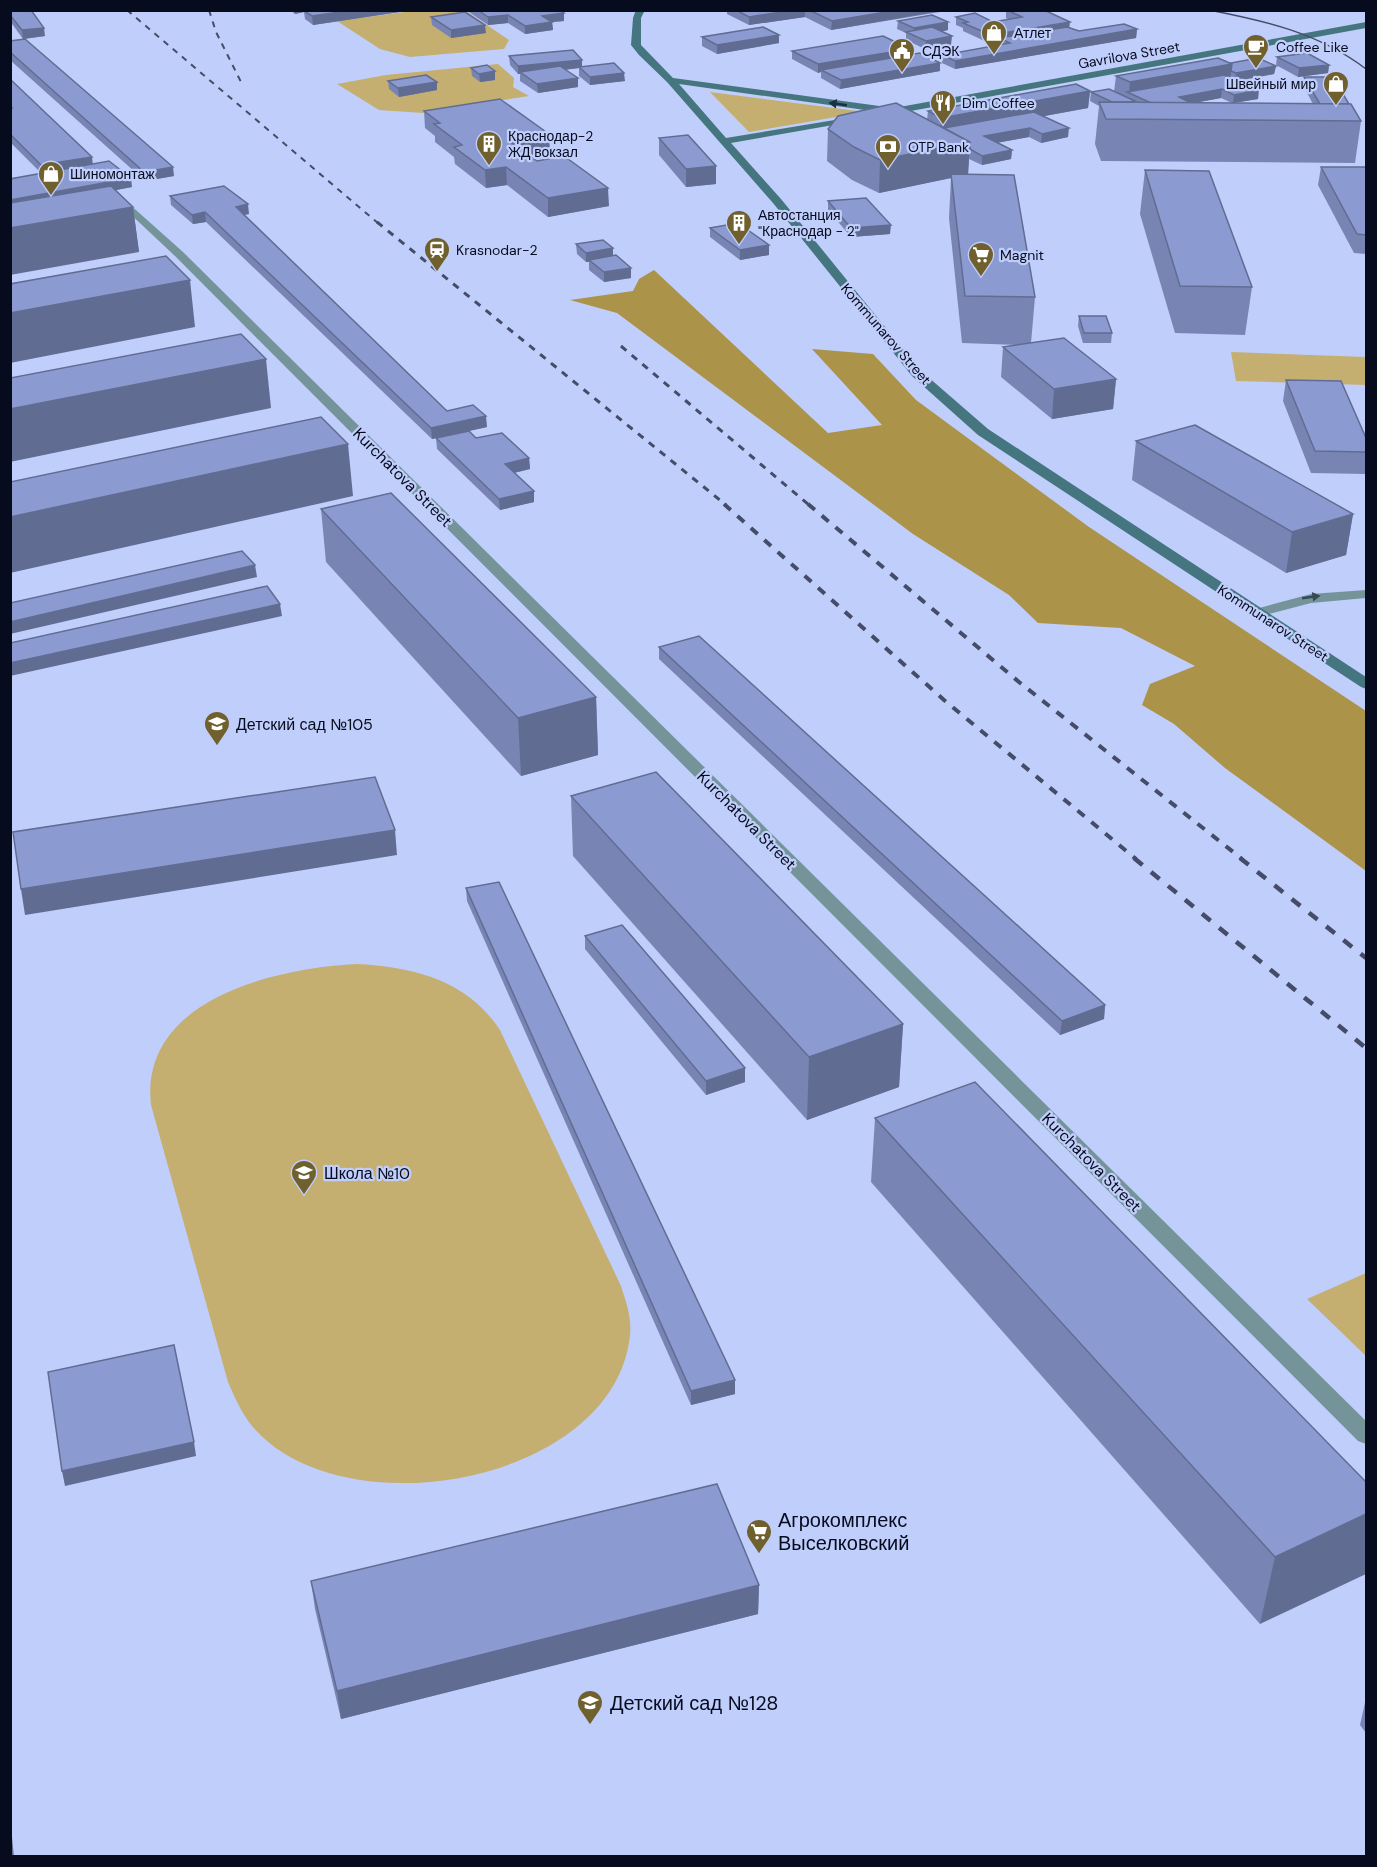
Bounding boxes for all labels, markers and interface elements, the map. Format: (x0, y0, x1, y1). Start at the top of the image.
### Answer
shop icon: Атлет (979, 18, 1009, 56)
place label: Атлет (1014, 24, 1052, 42)
cafe icon: Coffee Like (1241, 32, 1271, 70)
public building icon: СДЭК (887, 36, 917, 74)
street label: Gavrilova Street (1077, 37, 1181, 73)
place label: Coffee Like (1276, 38, 1348, 56)
place label: СДЭК (922, 42, 960, 60)
shop icon: Швейный мир (1321, 69, 1351, 107)
place label: Швейный мир (1226, 75, 1316, 93)
restaurant icon: Dim Coffee (928, 88, 958, 126)
place label: Dim Coffee (962, 94, 1035, 112)
one-way arrow (828, 99, 847, 108)
place label: Краснодар-2 ЖД вокзал (508, 127, 593, 161)
building icon: Краснодар-2 ЖД вокзал (474, 129, 504, 167)
bank icon: OTP Bank (873, 132, 903, 170)
place label: OTP Bank (908, 138, 969, 156)
shop icon: Шиномонтаж (36, 159, 66, 197)
place label: Шиномонтаж (70, 165, 155, 183)
place label: Автостанция "Краснодар - 2" (758, 206, 859, 240)
building icon: Автостанция "Краснодар - 2" (724, 208, 754, 246)
station icon: Krasnodar-2 (422, 235, 452, 273)
supermarket icon: Magnit (966, 240, 996, 278)
place label: Krasnodar-2 (456, 241, 538, 259)
place label: Magnit (1000, 246, 1044, 264)
street label: Kommunarov Street (837, 280, 935, 388)
street label: Kurchatova Street (348, 423, 457, 532)
street label: Kommunarov Street (1214, 581, 1332, 665)
one-way arrow (1301, 592, 1320, 602)
school or university icon: Детский сад №105 (202, 709, 232, 747)
place label: Детский сад №105 (236, 714, 373, 735)
street label: Kurchatova Street (692, 766, 801, 875)
street label: Kurchatova Street (1037, 1108, 1146, 1217)
school or university icon: Школа №10 (289, 1158, 319, 1196)
place label: Школа №10 (324, 1163, 410, 1184)
place label: Агрокомплекс Выселковский (778, 1507, 909, 1556)
supermarket icon: Агрокомплекс Выселковский (744, 1517, 774, 1555)
school or university icon: Детский сад №128 (575, 1688, 605, 1726)
place label: Детский сад №128 (610, 1690, 779, 1716)

